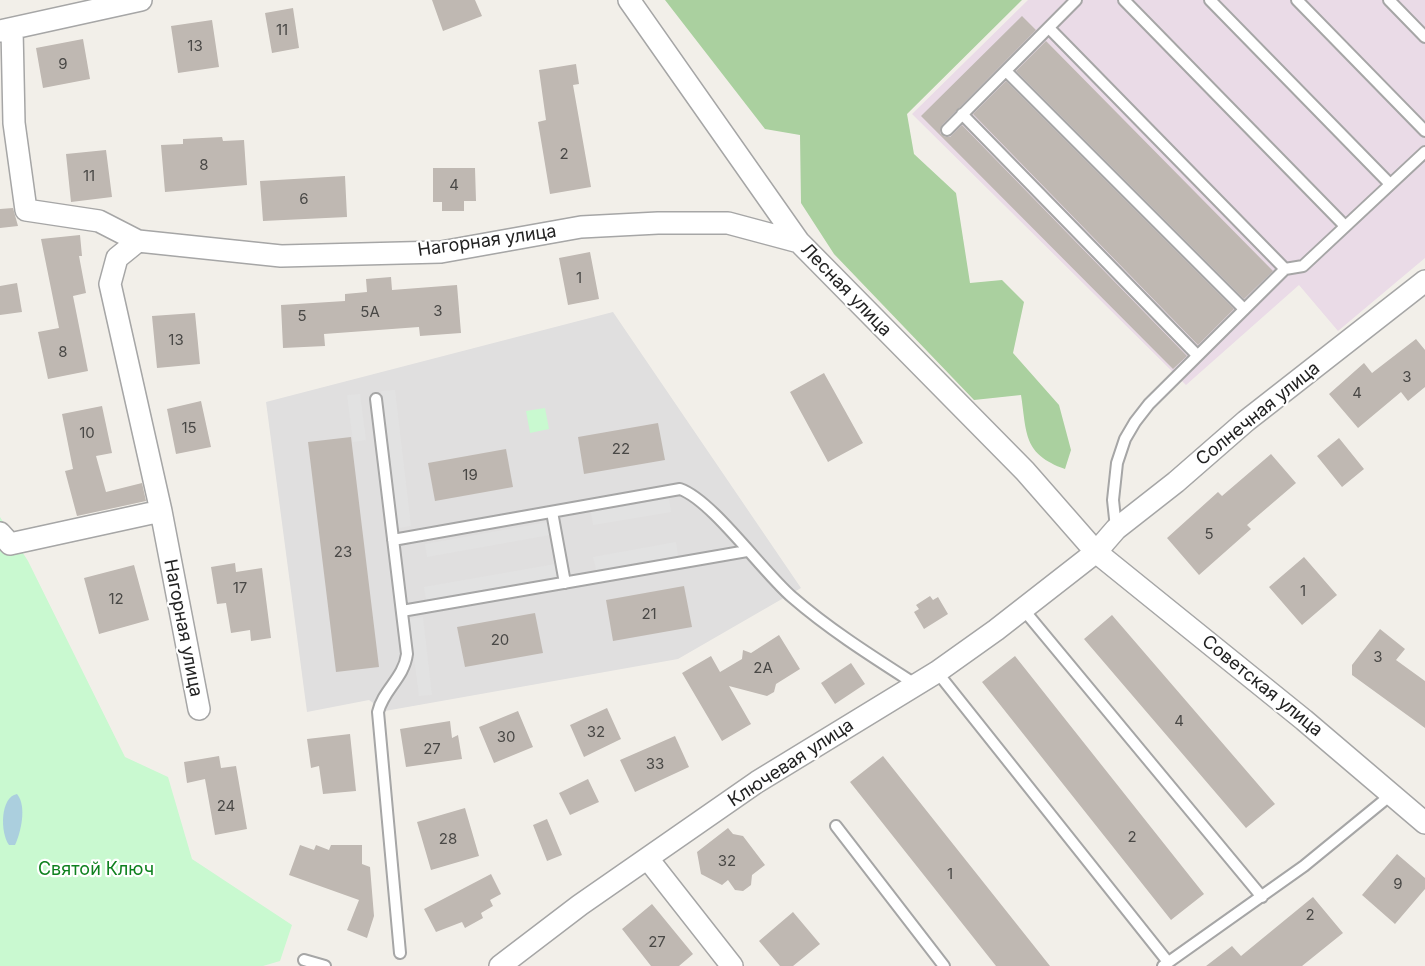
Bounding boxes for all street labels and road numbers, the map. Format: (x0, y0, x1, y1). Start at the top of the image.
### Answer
street label: Нагорная улица (416, 221, 558, 261)
street label: Лесная улица (796, 239, 896, 341)
street label: Солнечная улица (1192, 357, 1324, 471)
street label: Нагорная улица (159, 557, 207, 699)
street label: Советская улица (1197, 631, 1327, 741)
street label: Ключевая улица (724, 714, 858, 812)

